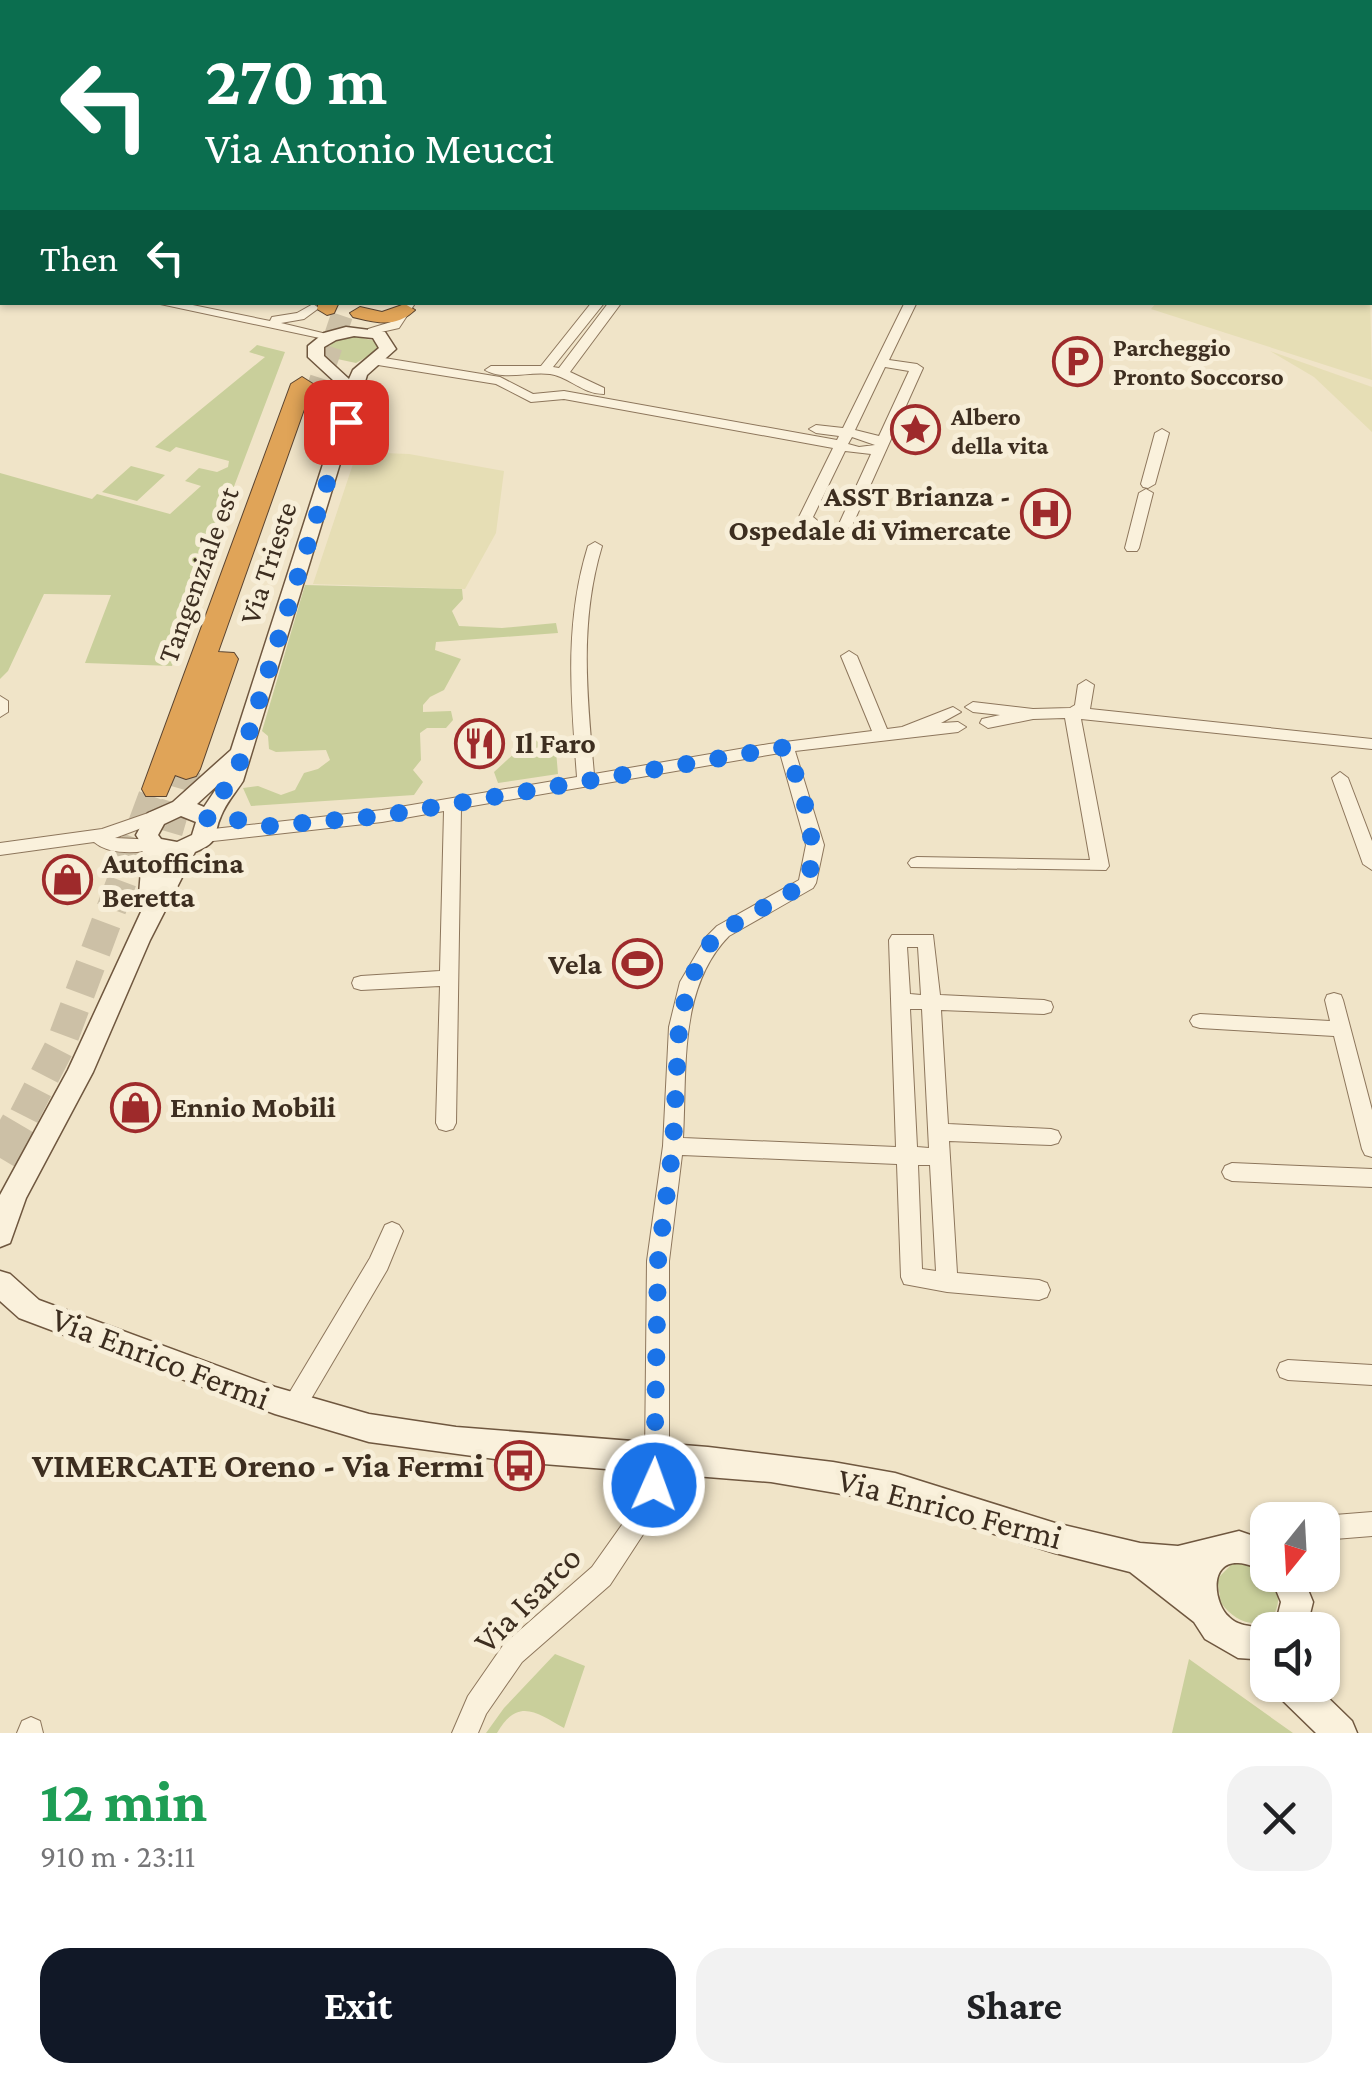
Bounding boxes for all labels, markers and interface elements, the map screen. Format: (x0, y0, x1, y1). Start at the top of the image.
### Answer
icon: left (40, 40, 170, 170)
text: 270 m (205, 41, 387, 119)
text: Via Antonio Meucci (205, 123, 554, 173)
icon: left (138, 230, 193, 285)
text: Then (40, 237, 118, 279)
place label: Parcheggio Pronto Soccorso (1113, 334, 1284, 390)
parking icon: Parcheggio Pronto Soccorso (1052, 335, 1104, 387)
pin (304, 380, 389, 465)
icon: arrive (319, 395, 374, 450)
place label: Albero della vita (950, 403, 1049, 459)
place icon: Albero della vita (890, 404, 942, 456)
place label: ASST Brianza - Ospedale di Vimercate (728, 479, 1011, 546)
street label: Tangenziale est (150, 481, 246, 668)
hospital icon: ASST Brianza - Ospedale di Vimercate (1020, 487, 1072, 539)
street label: Via Trieste (232, 497, 303, 628)
restaurant icon: Il Faro (454, 717, 506, 769)
place label: Il Faro (515, 726, 596, 759)
place label: Autofficina Beretta (101, 846, 244, 913)
shop icon: Autofficina Beretta (41, 854, 93, 906)
sports icon: Vela (611, 938, 663, 990)
place label: Vela (547, 947, 602, 980)
shop icon: Ennio Mobili (109, 1081, 161, 1133)
place label: Ennio Mobili (170, 1090, 336, 1123)
street label: Via Enrico Fermi (46, 1299, 275, 1418)
position arrow (602, 1433, 706, 1537)
bus stop icon: VIMERCATE Oreno - Via Fermi (493, 1439, 545, 1491)
place label: VIMERCATE Oreno - Via Fermi (31, 1446, 484, 1485)
street label: Via Enrico Fermi (833, 1460, 1066, 1557)
north arrow (1250, 1502, 1340, 1592)
map controls (1250, 1502, 1340, 1702)
street label: Via Isarco (466, 1538, 589, 1661)
button: sound (1250, 1612, 1340, 1702)
button: close (1227, 1766, 1332, 1871)
text: 12 min (40, 1767, 207, 1834)
text: 910 m · 23:11 (40, 1838, 195, 1874)
button: Exit (40, 1948, 676, 2063)
button: Share (696, 1948, 1332, 2063)

